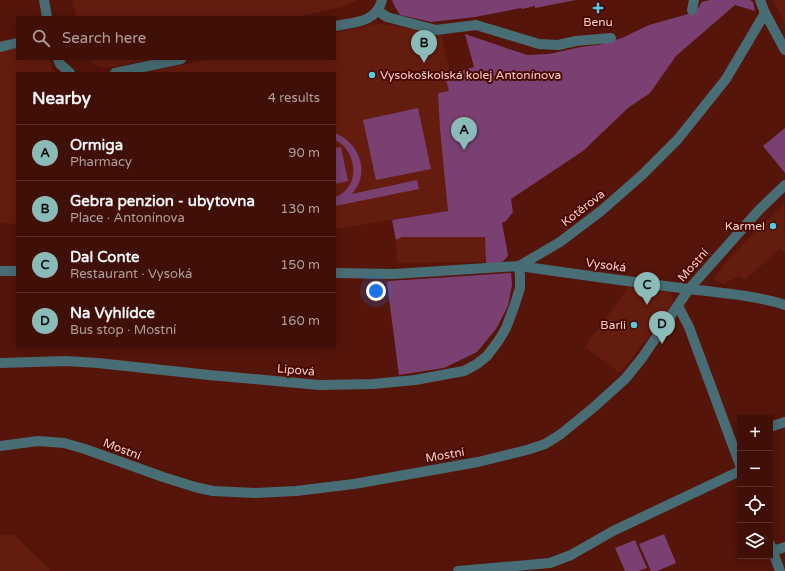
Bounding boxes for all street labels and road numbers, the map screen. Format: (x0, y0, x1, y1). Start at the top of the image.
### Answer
street label: Kotěrova (558, 187, 608, 229)
street label: Mostní (675, 246, 711, 284)
street label: Vysoká (585, 255, 627, 275)
street label: Lipová (277, 361, 315, 379)
street label: Mostní (101, 435, 143, 463)
street label: Mostní (424, 445, 466, 465)

